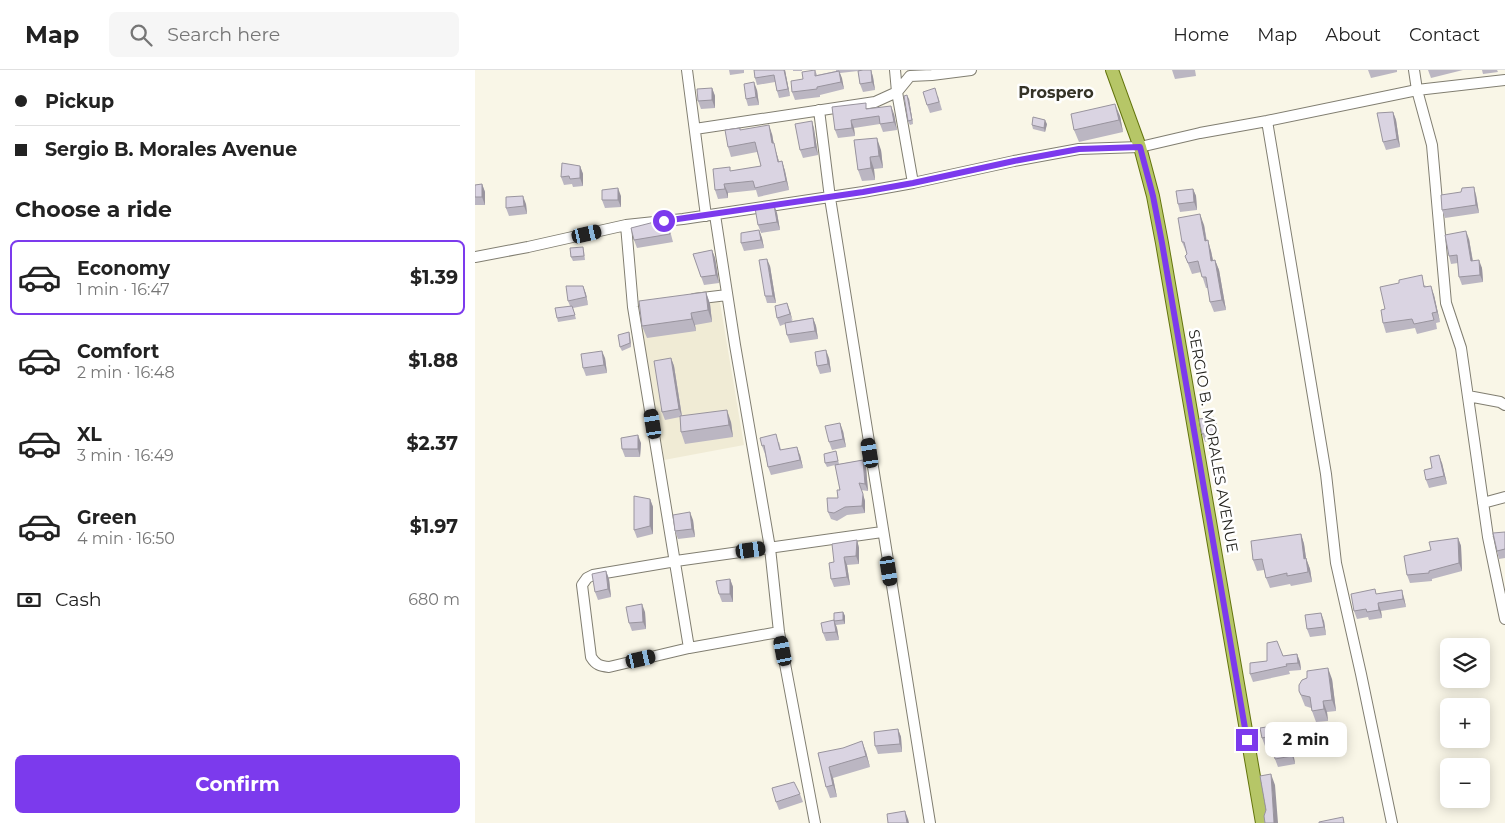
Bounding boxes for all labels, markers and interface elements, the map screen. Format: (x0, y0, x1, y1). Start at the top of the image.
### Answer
search box (109, 12, 459, 57)
text: Map (25, 20, 79, 49)
icon: search (127, 21, 155, 49)
text: Search here (167, 23, 280, 46)
text: Home (1173, 24, 1229, 46)
text: Map (1257, 24, 1297, 46)
text: About (1325, 24, 1381, 46)
text: Contact (1409, 24, 1480, 46)
district label: Prospero (1018, 83, 1094, 102)
text: Pickup (45, 90, 114, 113)
text: Sergio B. Morales Avenue (45, 138, 297, 161)
text: Choose a ride (15, 196, 172, 223)
route start (653, 210, 675, 232)
car (570, 223, 603, 245)
icon: car (17, 255, 62, 300)
text: Economy (77, 257, 170, 280)
text: $1.39 (410, 266, 458, 289)
text: 1 min · 16:47 (77, 280, 170, 299)
street label: SERGIO B. MORALES AVENUE (1184, 328, 1242, 554)
icon: car (17, 338, 62, 383)
text: Comfort (77, 340, 159, 363)
text: $1.88 (408, 349, 458, 372)
text: 2 min · 16:48 (77, 363, 175, 382)
car (643, 408, 662, 440)
icon: car (17, 421, 62, 466)
text: XL (77, 423, 102, 446)
text: $2.37 (406, 432, 458, 455)
car (860, 437, 879, 469)
text: 3 min · 16:49 (77, 446, 174, 465)
icon: car (17, 504, 62, 549)
text: Green (77, 506, 137, 529)
text: $1.97 (410, 515, 458, 538)
text: 4 min · 16:50 (77, 529, 175, 548)
car (735, 540, 766, 560)
car (879, 555, 898, 587)
icon: cash (15, 586, 43, 614)
text: Cash (55, 588, 102, 611)
text: 680 m (408, 590, 460, 609)
car (772, 635, 793, 667)
map controls (1440, 638, 1490, 808)
button: layers (1440, 638, 1490, 688)
car (624, 648, 657, 670)
button: + (1440, 698, 1490, 748)
callout: 2 min (1265, 722, 1347, 758)
route end (1236, 729, 1258, 751)
text: 2 min (1283, 730, 1329, 749)
button: Confirm (15, 755, 460, 813)
button: − (1440, 758, 1490, 808)

